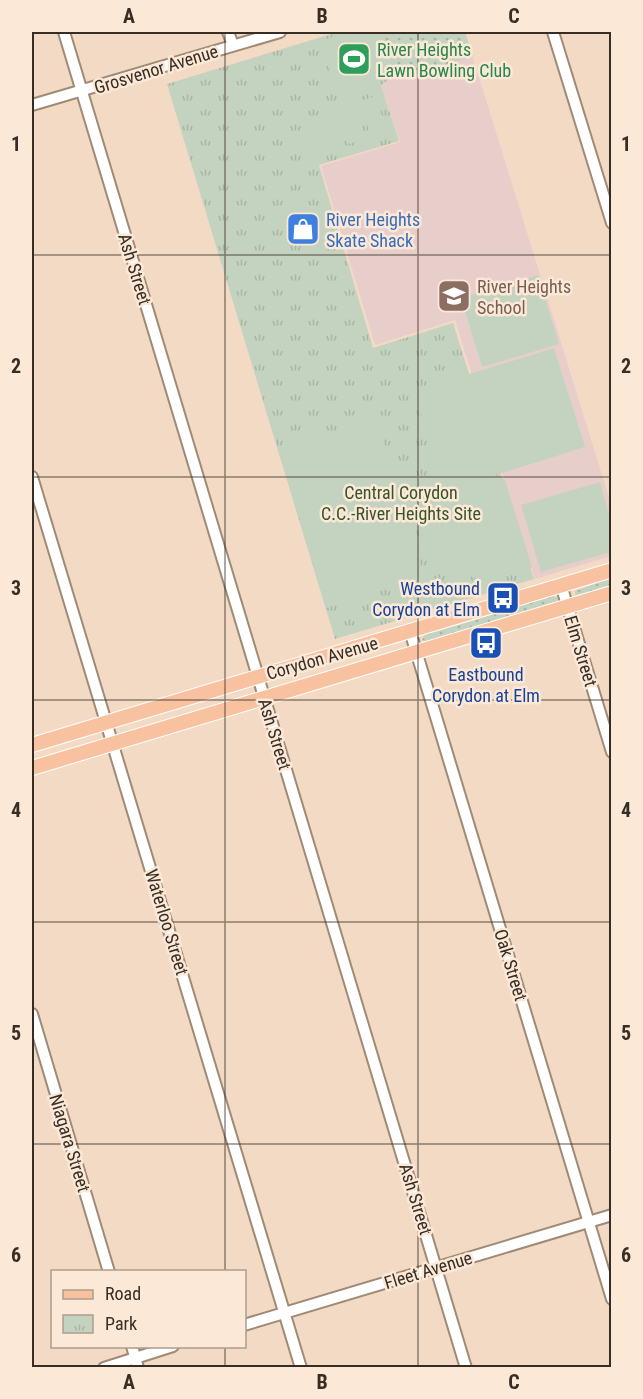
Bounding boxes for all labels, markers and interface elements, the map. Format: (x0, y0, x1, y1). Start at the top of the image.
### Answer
text: A (123, 4, 135, 28)
text: B (316, 4, 328, 28)
text: C (508, 4, 520, 28)
place label: River Heights Lawn Bowling Club (377, 39, 511, 81)
street label: Grosvenor Avenue (92, 40, 220, 98)
sports icon: River Heights Lawn Bowling Club (336, 41, 372, 77)
text: 1 (11, 132, 21, 156)
text: 1 (621, 132, 631, 156)
place label: River Heights Skate Shack (326, 209, 420, 251)
shop icon: River Heights Skate Shack (285, 211, 321, 247)
street label: Ash Street (114, 231, 156, 307)
place label: River Heights School (477, 276, 571, 318)
school or university icon: River Heights School (436, 278, 472, 314)
text: 2 (11, 354, 21, 378)
text: 2 (621, 354, 631, 378)
park label: Central Corydon C.C.-River Heights Site (321, 482, 481, 524)
text: 3 (11, 576, 21, 600)
text: 3 (621, 576, 631, 600)
place label: Westbound Corydon at Elm (372, 578, 480, 620)
bus stop icon: Westbound Corydon at Elm (485, 580, 521, 616)
street label: Elm Street (560, 613, 602, 689)
bus stop icon: Eastbound Corydon at Elm (468, 625, 504, 661)
street label: Corydon Avenue (264, 632, 380, 684)
place label: Eastbound Corydon at Elm (432, 664, 540, 706)
street label: Ash Street (254, 696, 296, 772)
text: 4 (11, 798, 21, 822)
text: 4 (621, 798, 631, 822)
street label: Waterloo Street (141, 866, 193, 978)
street label: Oak Street (490, 927, 532, 1003)
text: 5 (11, 1021, 21, 1045)
text: 5 (621, 1021, 631, 1045)
street label: Niagara Street (45, 1091, 95, 1195)
street label: Ash Street (395, 1161, 437, 1237)
text: 6 (11, 1243, 21, 1267)
text: 6 (621, 1243, 631, 1267)
street label: Fleet Avenue (381, 1247, 475, 1293)
legend (51, 1270, 246, 1348)
text: Road (105, 1283, 141, 1304)
text: Park (105, 1313, 137, 1334)
text: A (123, 1370, 135, 1394)
text: B (316, 1370, 328, 1394)
text: C (508, 1370, 520, 1394)

